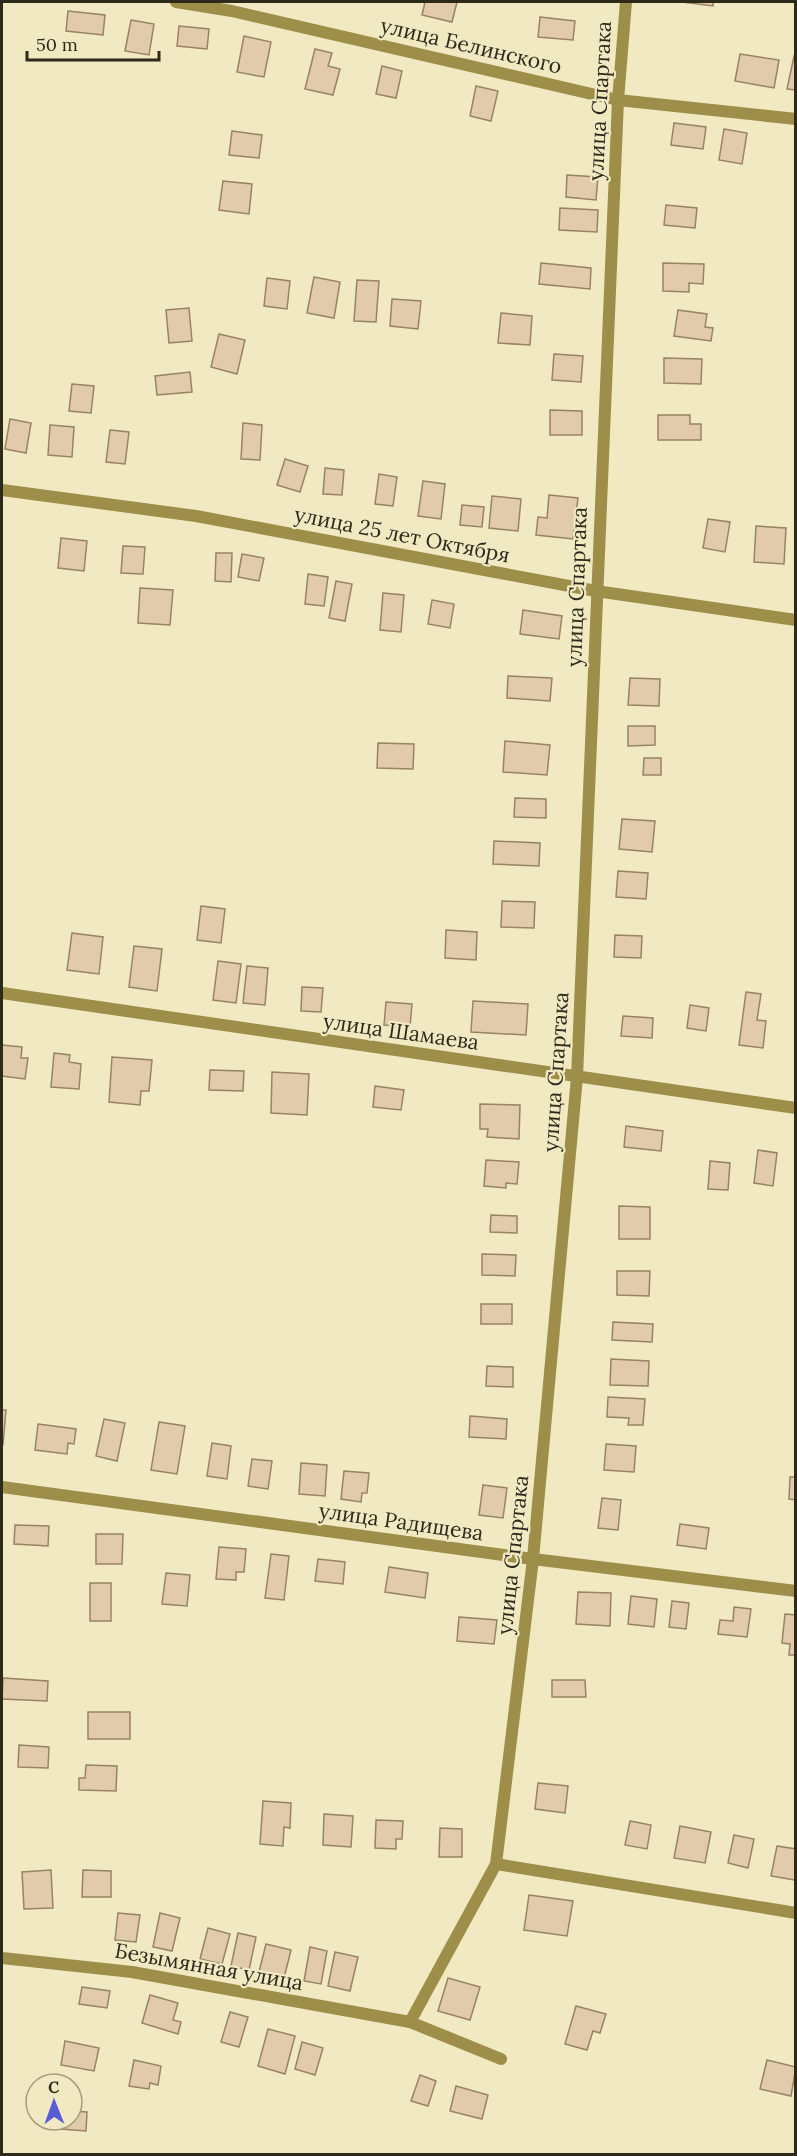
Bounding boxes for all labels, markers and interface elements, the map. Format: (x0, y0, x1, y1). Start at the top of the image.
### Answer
street label: улица Белинского (378, 12, 564, 79)
street label: улица Спартака (582, 20, 617, 182)
scale bar (27, 24, 159, 62)
text: 50 m (36, 33, 78, 56)
street label: улица 25 лет Октября (292, 500, 512, 569)
street label: улица Спартака (560, 506, 593, 668)
street label: улица Спартака (536, 991, 575, 1153)
street label: улица Шамаева (321, 1007, 481, 1056)
street label: улица Спартака (491, 1474, 534, 1636)
street label: улица Радищева (317, 1497, 485, 1546)
street label: Безымянная улица (113, 1937, 306, 1996)
north arrow (24, 2072, 84, 2132)
text: С (48, 2077, 59, 2097)

